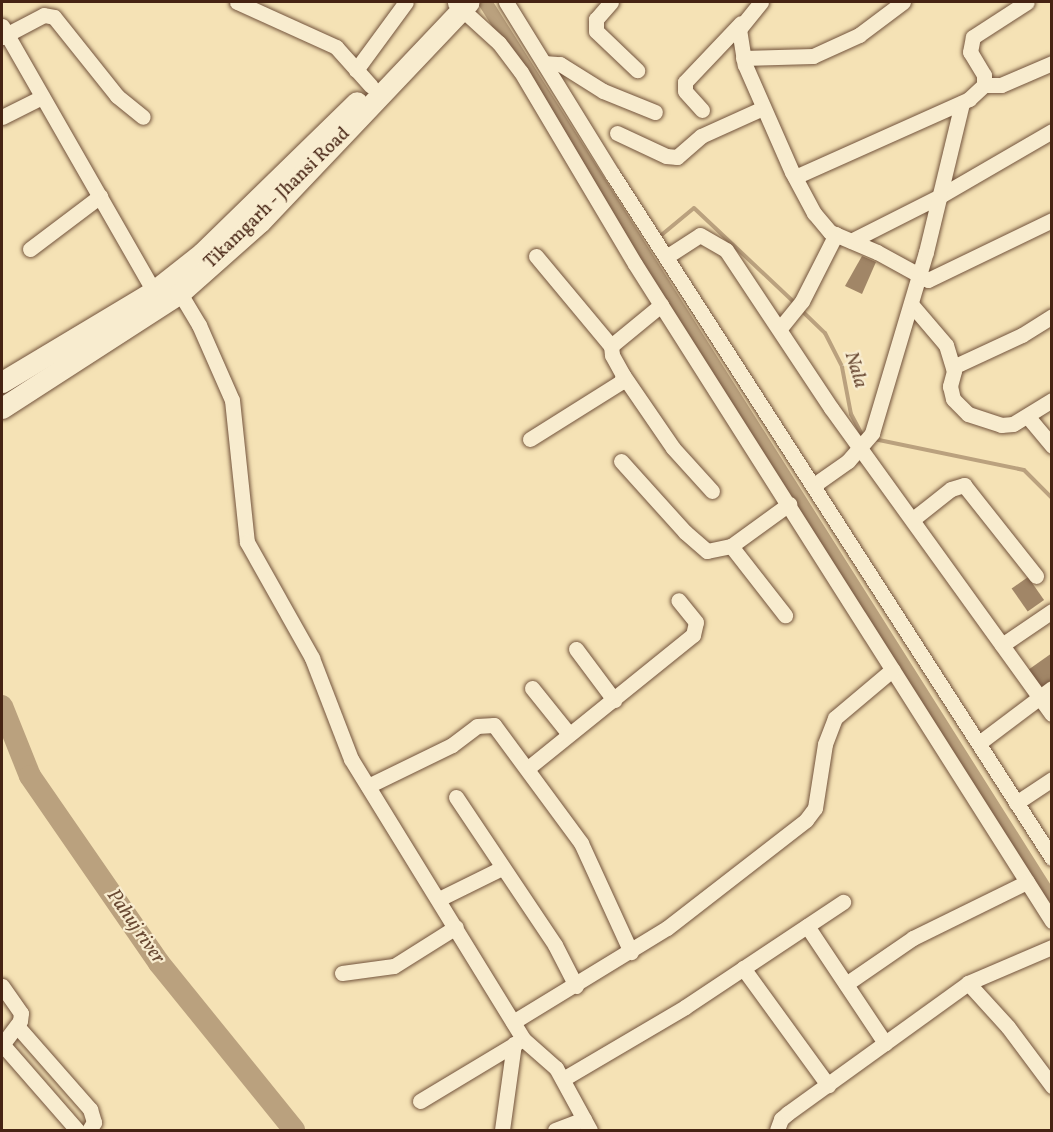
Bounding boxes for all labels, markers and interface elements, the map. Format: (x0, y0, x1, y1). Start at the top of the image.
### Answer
street label: Tikamgarh - Jhansi Road (200, 124, 356, 274)
water label: Nala (838, 349, 872, 391)
water label: Pahuj river (101, 885, 169, 969)

